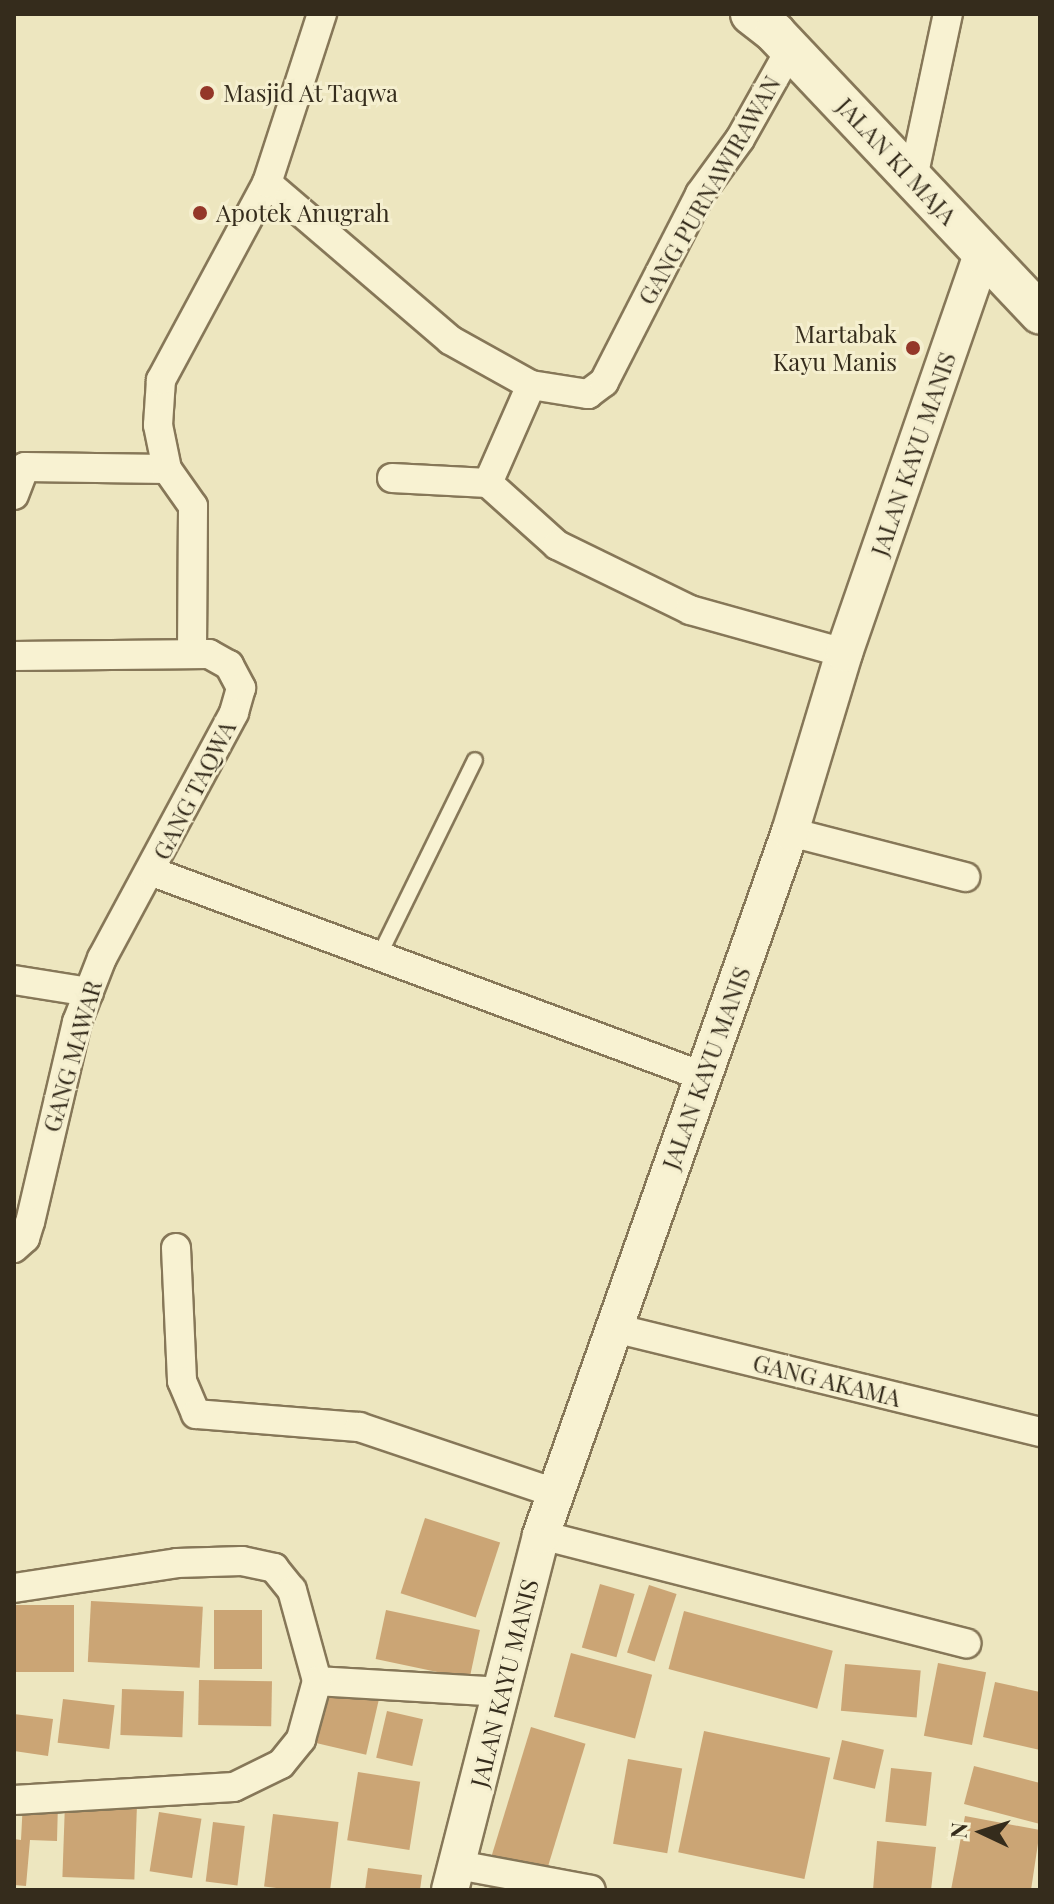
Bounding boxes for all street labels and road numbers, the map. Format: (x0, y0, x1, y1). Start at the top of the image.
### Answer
street label: GANG PURNAWIRAWAN (632, 71, 786, 309)
street label: JALAN KI MAJA (831, 92, 963, 230)
street label: JALAN KAYU MANIS (865, 348, 961, 560)
street label: GANG TAQWA (146, 715, 242, 865)
street label: JALAN KAYU MANIS (656, 963, 756, 1173)
street label: GANG MAWAR (37, 977, 107, 1135)
street label: GANG AKAMA (750, 1348, 904, 1412)
street label: JALAN KAYU MANIS (464, 1576, 544, 1790)

